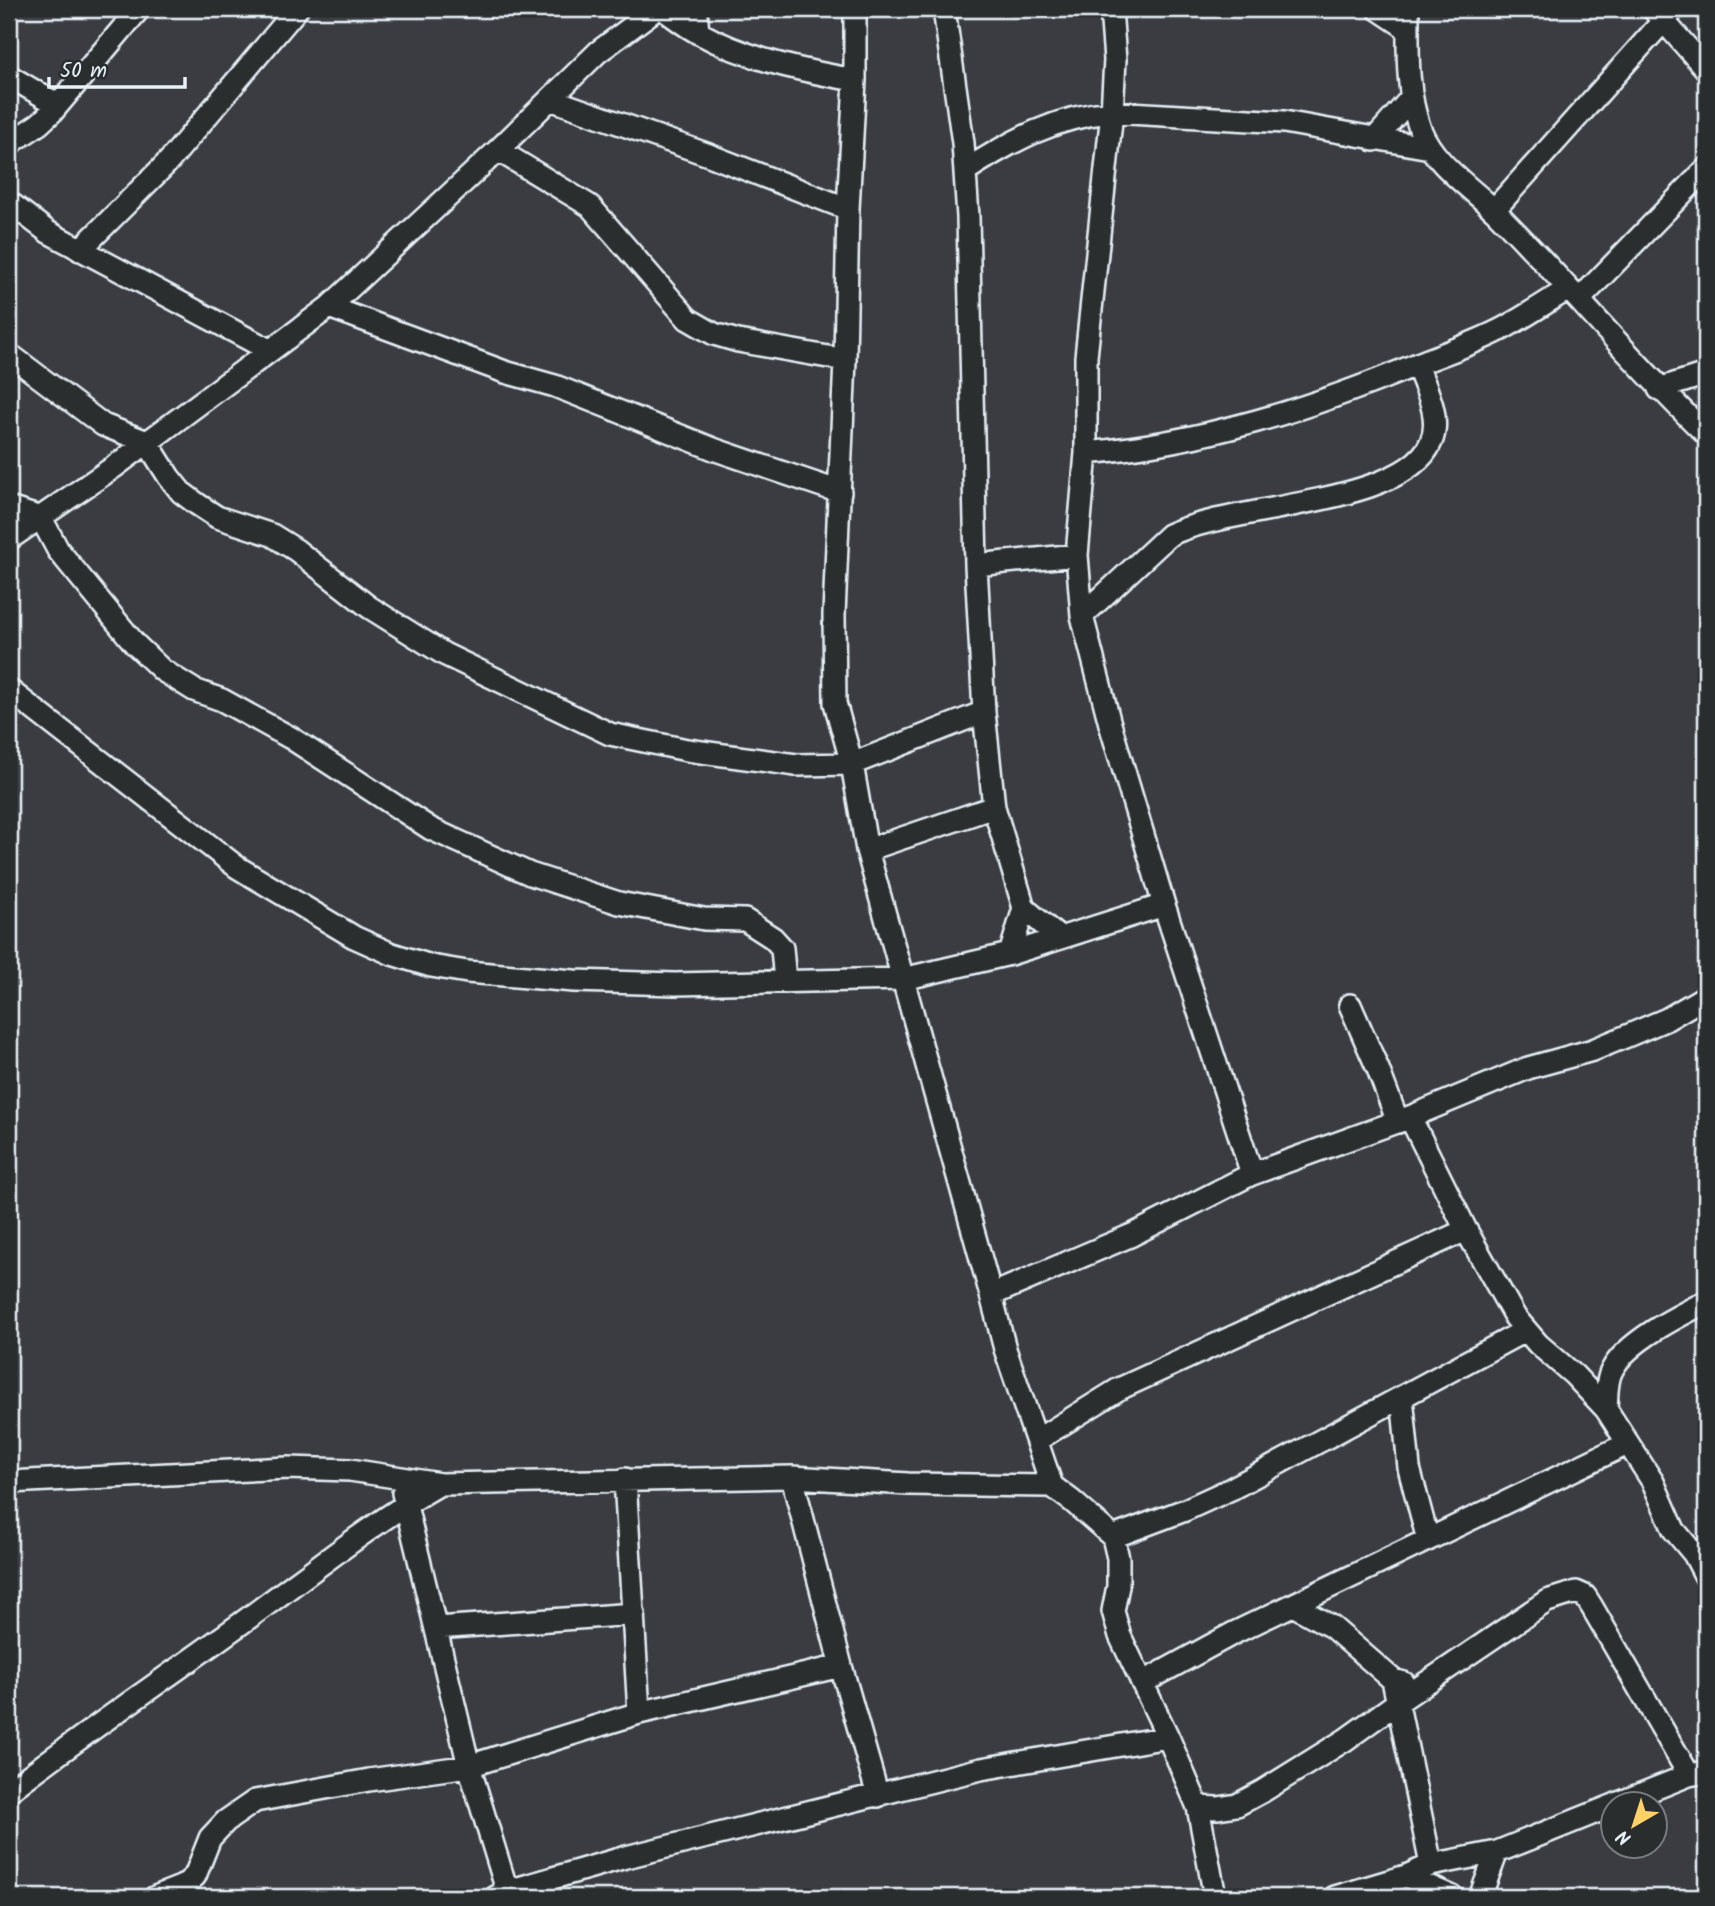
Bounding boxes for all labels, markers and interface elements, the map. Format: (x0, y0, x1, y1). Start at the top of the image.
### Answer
scale bar (49, 46, 186, 90)
text: 50 m (60, 55, 107, 88)
north arrow (1600, 1790, 1670, 1860)
text: N (1610, 1821, 1639, 1852)

